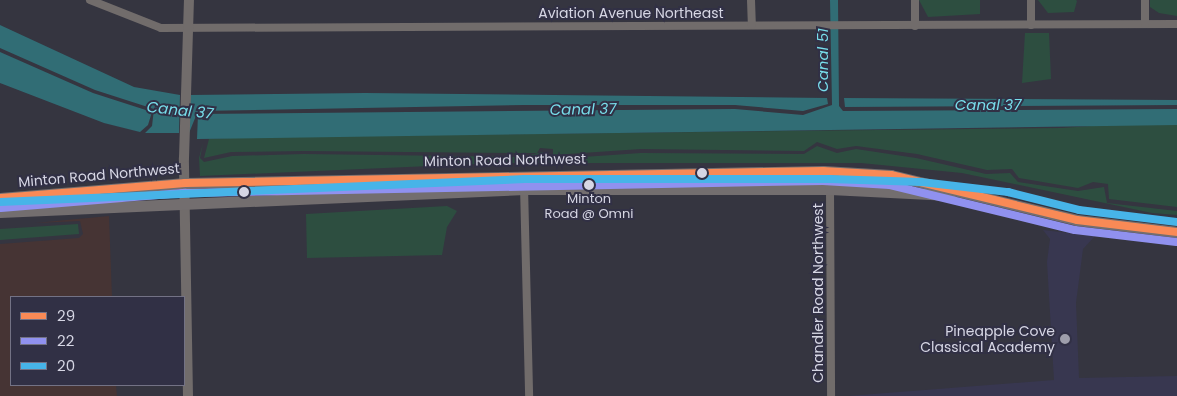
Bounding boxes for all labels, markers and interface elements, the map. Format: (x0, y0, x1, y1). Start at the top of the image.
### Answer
street label: Aviation Avenue Northeast (538, 5, 724, 21)
water label: Canal 51 (814, 28, 832, 92)
water label: Canal 37 (955, 96, 1021, 114)
water label: Canal 37 (146, 98, 214, 122)
water label: Canal 37 (550, 99, 616, 119)
street label: Minton Road Northwest (424, 150, 586, 170)
street label: Minton Road Northwest (18, 160, 180, 190)
unlabelled marker (697, 168, 707, 178)
marker: Minton Road @ Omni (584, 180, 594, 190)
unlabelled marker (239, 187, 249, 197)
place label: Minton Road @ Omni (544, 192, 634, 223)
street label: Chandler Road Northwest (810, 203, 826, 383)
legend (10, 296, 185, 386)
text: 29 (57, 305, 75, 326)
place label: Pineapple Cove Classical Academy (920, 323, 1055, 356)
text: 22 (57, 330, 74, 351)
marker: Pineapple Cove Classical Academy (1059, 333, 1071, 345)
text: 20 (57, 355, 75, 376)

